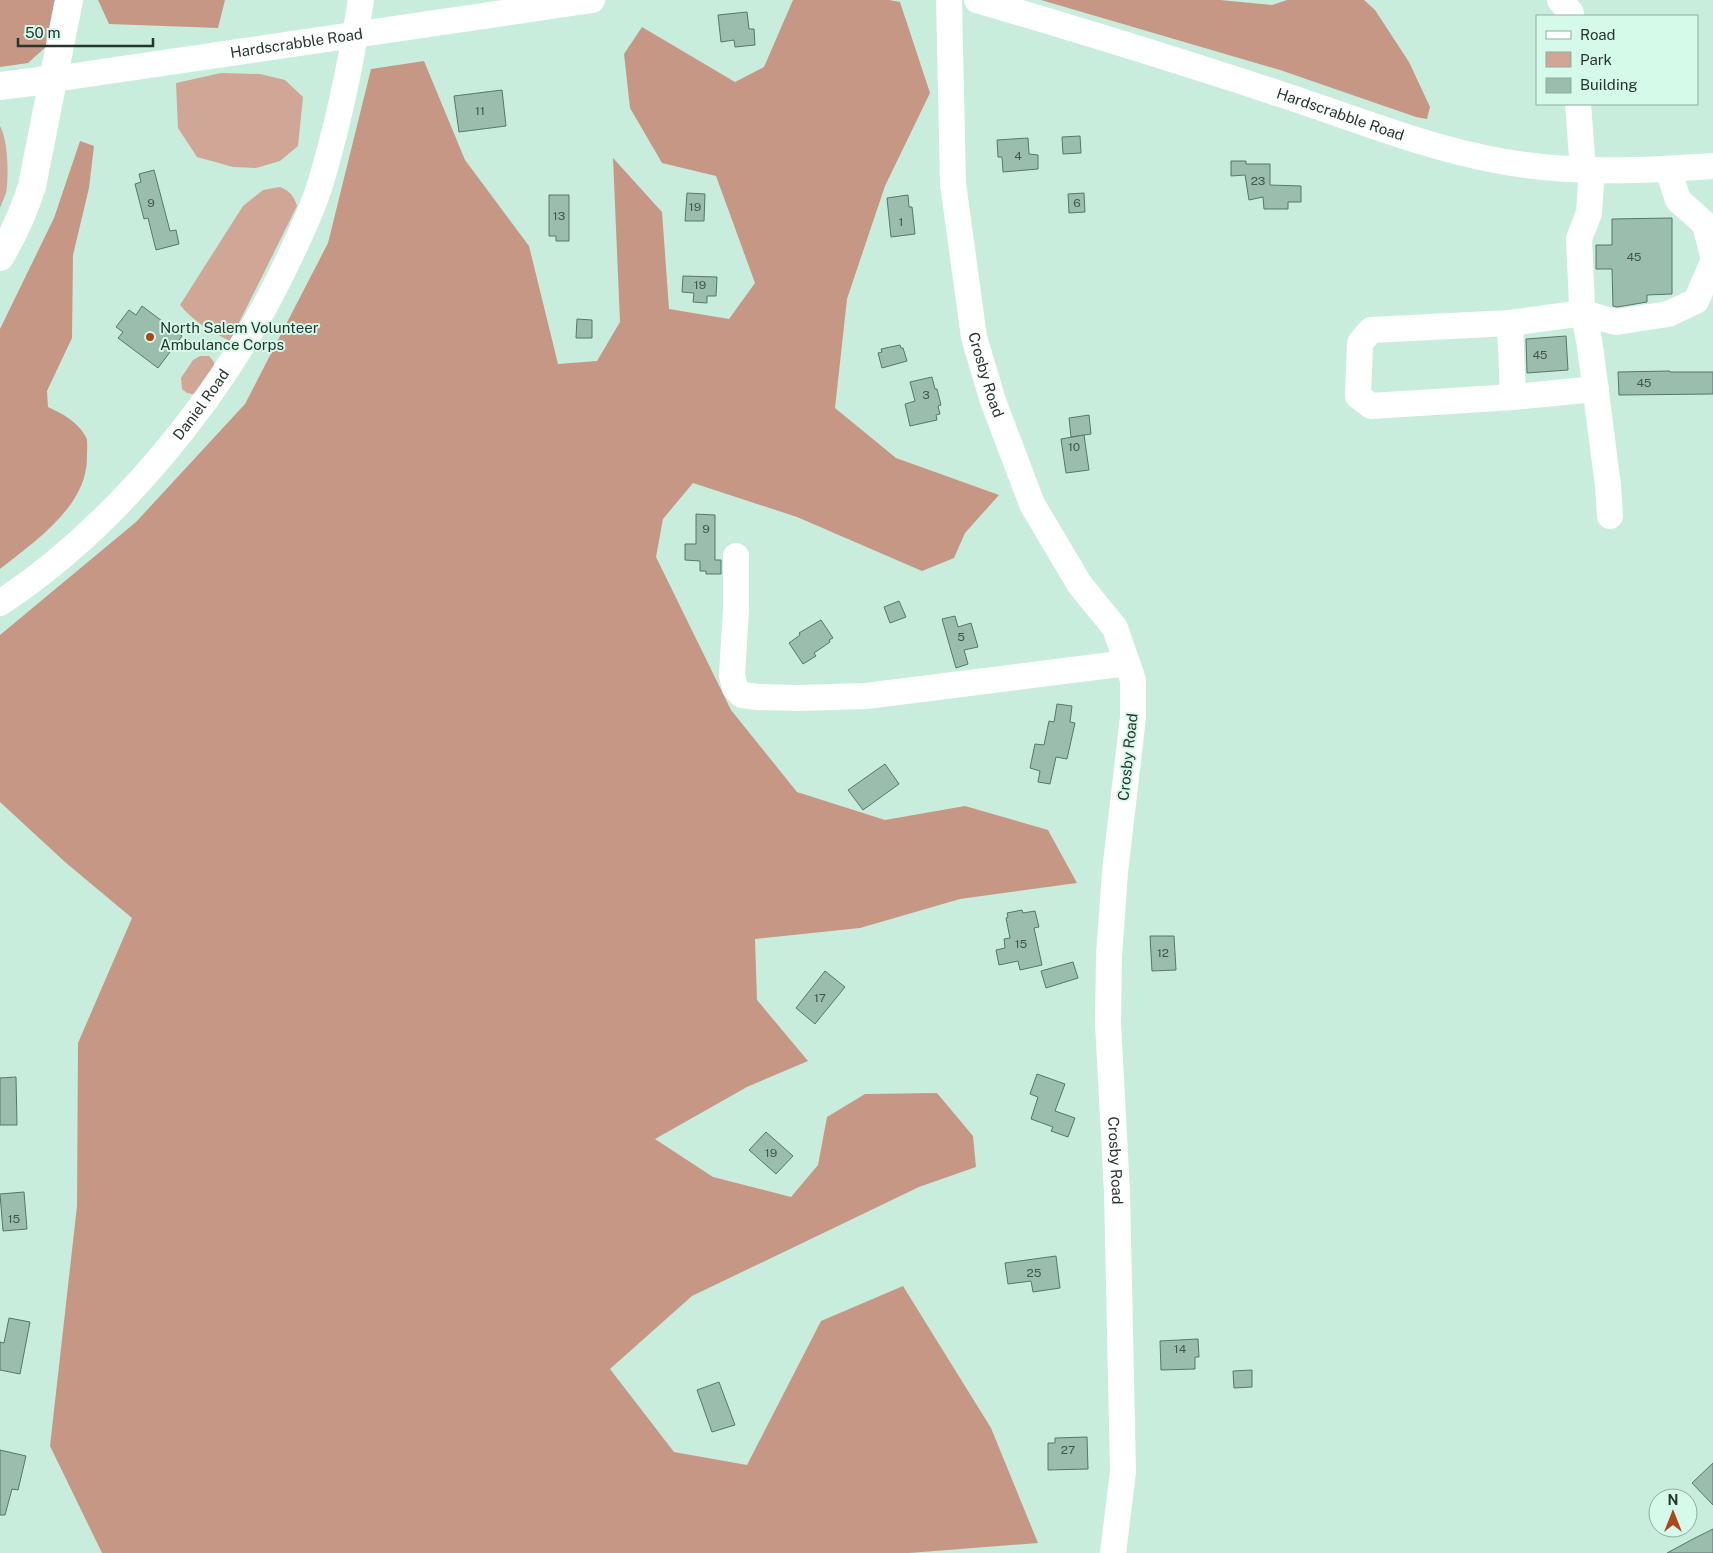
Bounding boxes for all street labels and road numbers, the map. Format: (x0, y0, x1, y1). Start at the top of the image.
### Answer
street label: Hardscrabble Road (229, 25, 364, 61)
street label: Hardscrabble Road (1275, 84, 1406, 144)
street label: Crosby Road (965, 330, 1007, 420)
street label: Daniel Road (169, 366, 232, 443)
street label: Crosby Road (1114, 712, 1141, 802)
street label: Crosby Road (1105, 1116, 1126, 1205)

